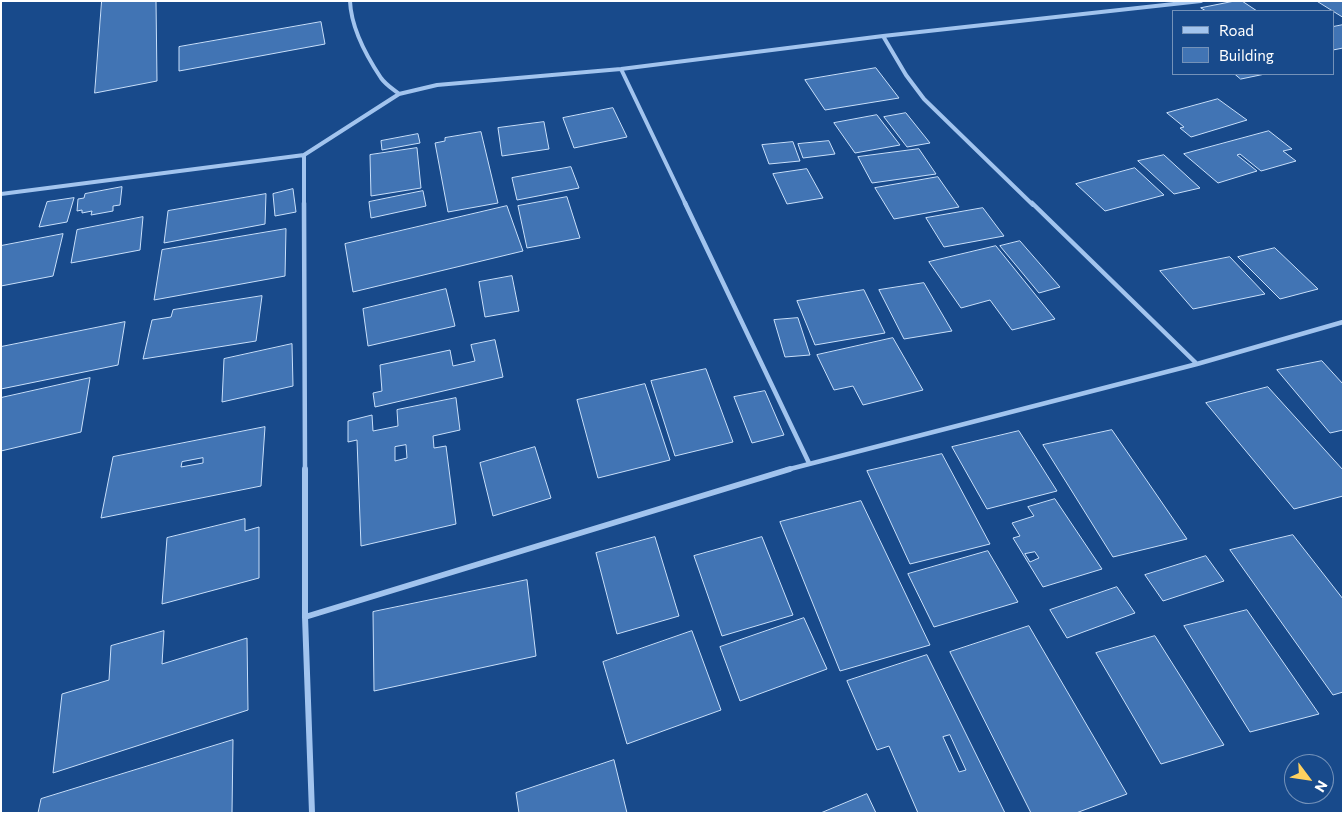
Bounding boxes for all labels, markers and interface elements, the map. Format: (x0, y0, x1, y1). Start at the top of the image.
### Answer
legend (1172, 10, 1334, 75)
text: Road (1219, 21, 1254, 39)
text: Building (1219, 46, 1274, 64)
north arrow (1284, 754, 1334, 804)
text: N (1311, 778, 1331, 795)

